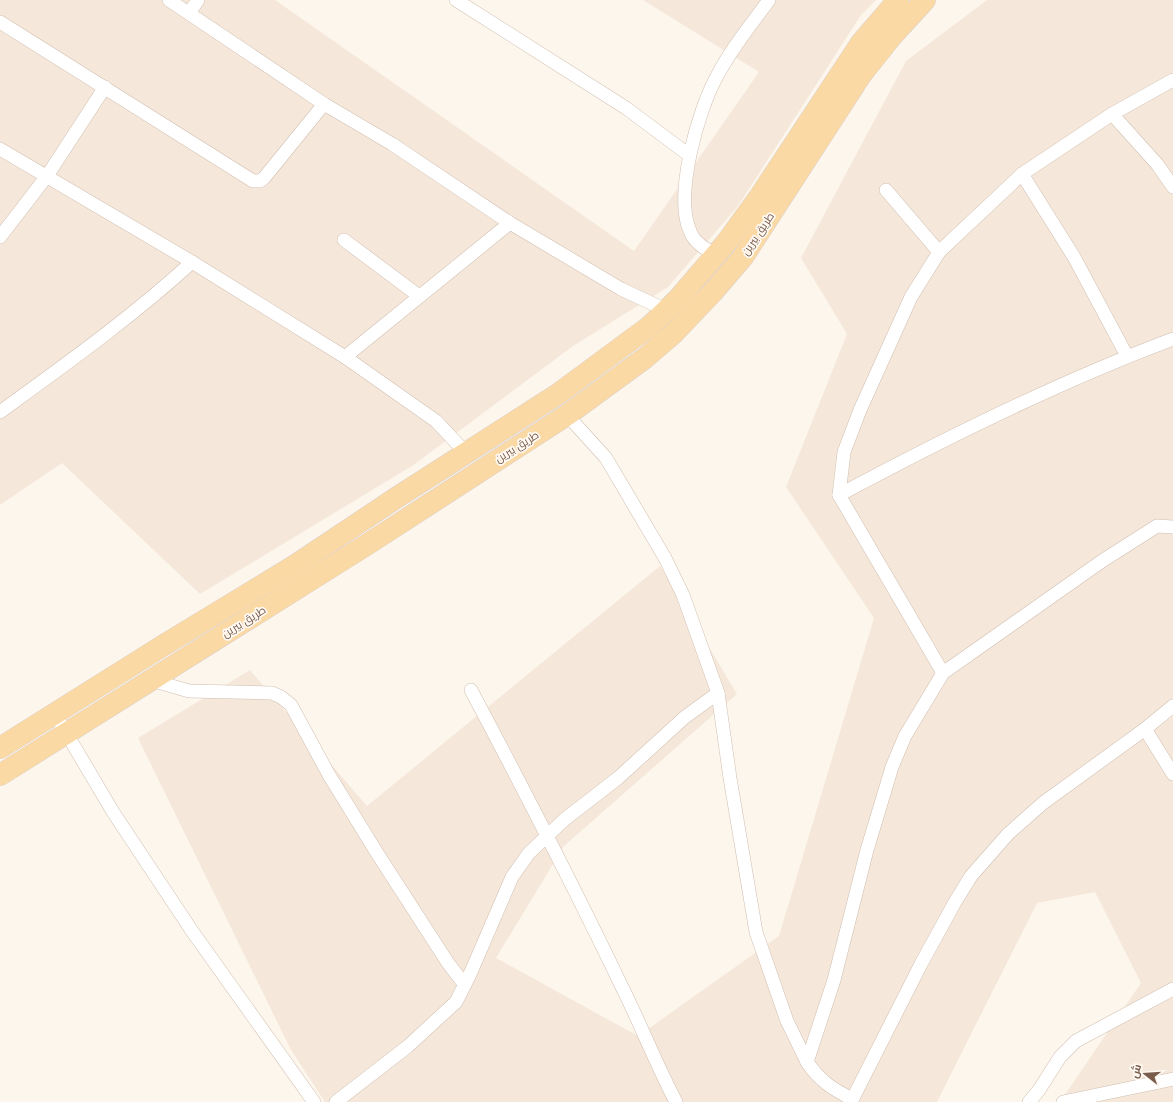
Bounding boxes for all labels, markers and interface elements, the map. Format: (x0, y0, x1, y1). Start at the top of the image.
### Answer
street label: طريق بيرين (738, 210, 778, 258)
street label: طريق بيرين (492, 428, 542, 466)
street label: طريق بيرين (219, 603, 269, 641)
north arrow (1125, 1054, 1165, 1094)
text: ش (1127, 1062, 1145, 1080)

